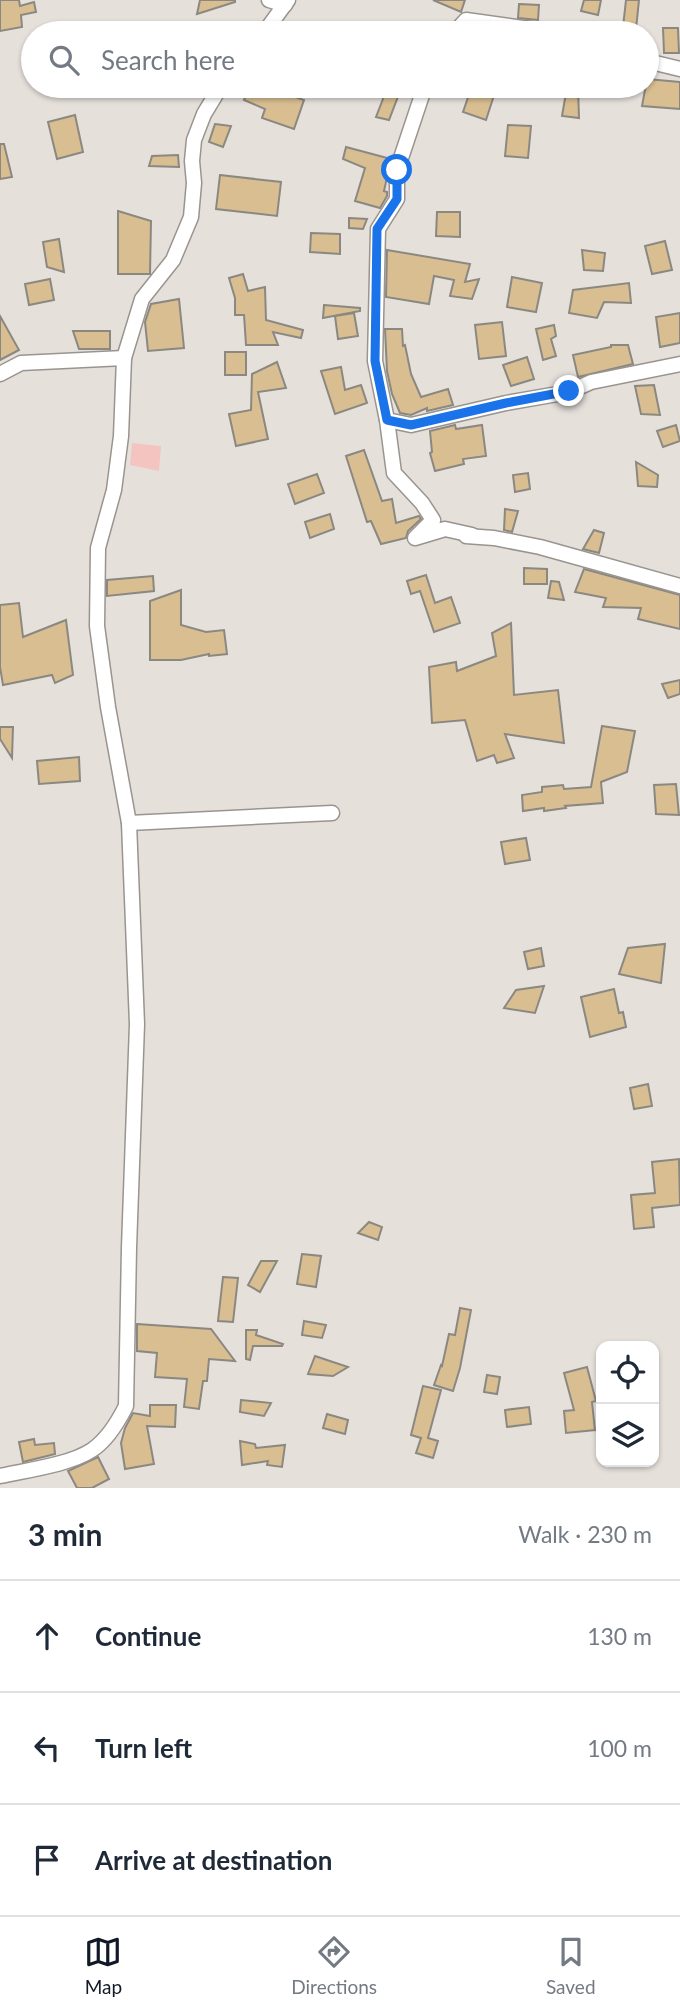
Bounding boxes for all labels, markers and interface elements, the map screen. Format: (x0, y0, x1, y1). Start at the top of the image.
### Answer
search box (21, 21, 659, 98)
icon: search (45, 41, 83, 79)
text: Search here (101, 44, 235, 76)
route start (381, 154, 412, 185)
route end (553, 375, 584, 406)
map controls (596, 1341, 659, 1467)
button: locate (596, 1341, 659, 1404)
button: layers (596, 1404, 659, 1467)
text: 3 min (28, 1516, 102, 1552)
text: Walk · 230 m (518, 1520, 652, 1548)
icon: ahead (28, 1617, 66, 1655)
text: Continue (95, 1620, 201, 1652)
text: 130 m (587, 1622, 652, 1650)
icon: left (28, 1729, 66, 1767)
text: Turn left (95, 1732, 192, 1764)
text: 100 m (587, 1734, 652, 1762)
icon: arrive (28, 1841, 66, 1879)
text: Arrive at destination (95, 1844, 332, 1876)
tab: Map (84, 1933, 122, 1998)
tab: Directions (291, 1933, 377, 1998)
tab: Saved (546, 1933, 596, 1998)

